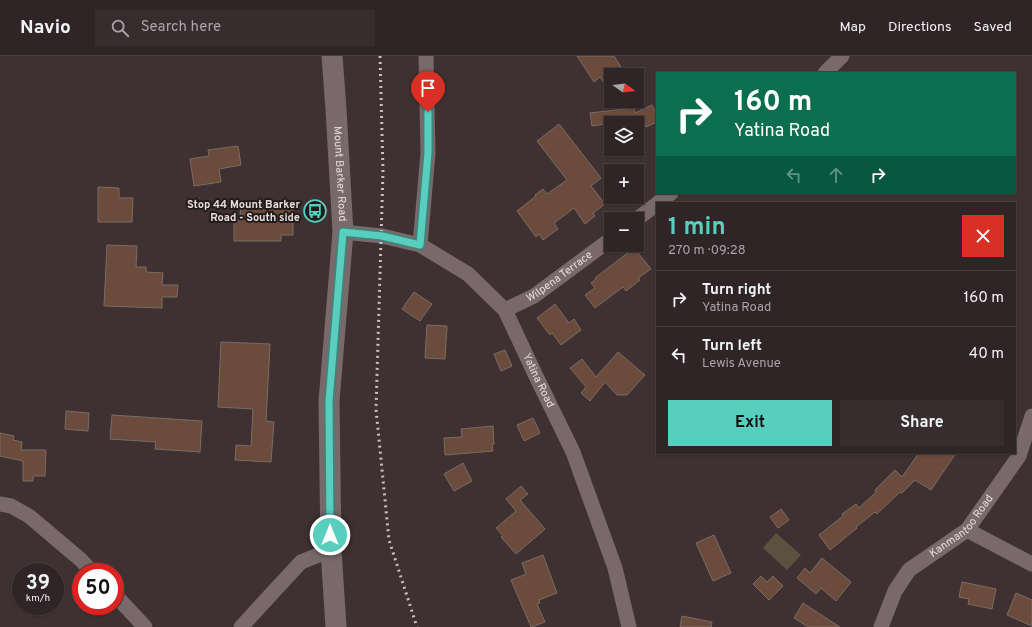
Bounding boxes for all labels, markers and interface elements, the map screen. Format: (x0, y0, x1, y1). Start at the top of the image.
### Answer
search box (95, 10, 375, 46)
text: Navio (20, 16, 71, 40)
icon: search (109, 17, 131, 39)
text: Search here (141, 18, 221, 37)
text: Map (840, 19, 866, 36)
text: Directions (888, 19, 952, 36)
text: Saved (974, 19, 1012, 36)
north arrow (604, 68, 644, 108)
map controls (604, 68, 644, 252)
pin (411, 71, 445, 112)
icon: arrive (417, 77, 439, 99)
text: 160 m (734, 85, 812, 121)
icon: right (668, 88, 720, 140)
button: layers (604, 116, 644, 156)
text: Yatina Road (734, 120, 830, 143)
street label: Mount Barker Road (330, 126, 349, 222)
button: + (604, 164, 644, 204)
icon: left (783, 164, 805, 186)
icon: ahead (825, 164, 847, 186)
icon: right (867, 164, 889, 186)
place label: Stop 44 Mount Barker Road - South side (187, 198, 300, 225)
bus stop icon: Stop 44 Mount Barker Road - South side (302, 198, 328, 224)
button: − (604, 212, 644, 252)
text: 1 min (668, 213, 726, 243)
button: close (962, 215, 1004, 257)
text: 270 m · 09:28 (668, 243, 746, 259)
street label: Wilpena Terrace (524, 248, 595, 306)
text: Turn right (702, 281, 771, 300)
icon: right (668, 288, 690, 310)
text: 160 m (964, 289, 1004, 308)
text: Yatina Road (702, 300, 771, 316)
text: Turn left (702, 337, 762, 356)
icon: left (668, 344, 690, 366)
text: 40 m (969, 345, 1004, 364)
street label: Yatina Road (519, 351, 557, 410)
text: Lewis Avenue (702, 356, 781, 372)
button: Exit (668, 400, 832, 446)
button: Share (840, 400, 1004, 446)
street label: Kanmantoo Road (927, 492, 997, 561)
position arrow (309, 514, 351, 556)
speed limit sign: 50 (72, 563, 124, 615)
text: 39 (26, 571, 50, 597)
text: km/h (26, 592, 50, 605)

